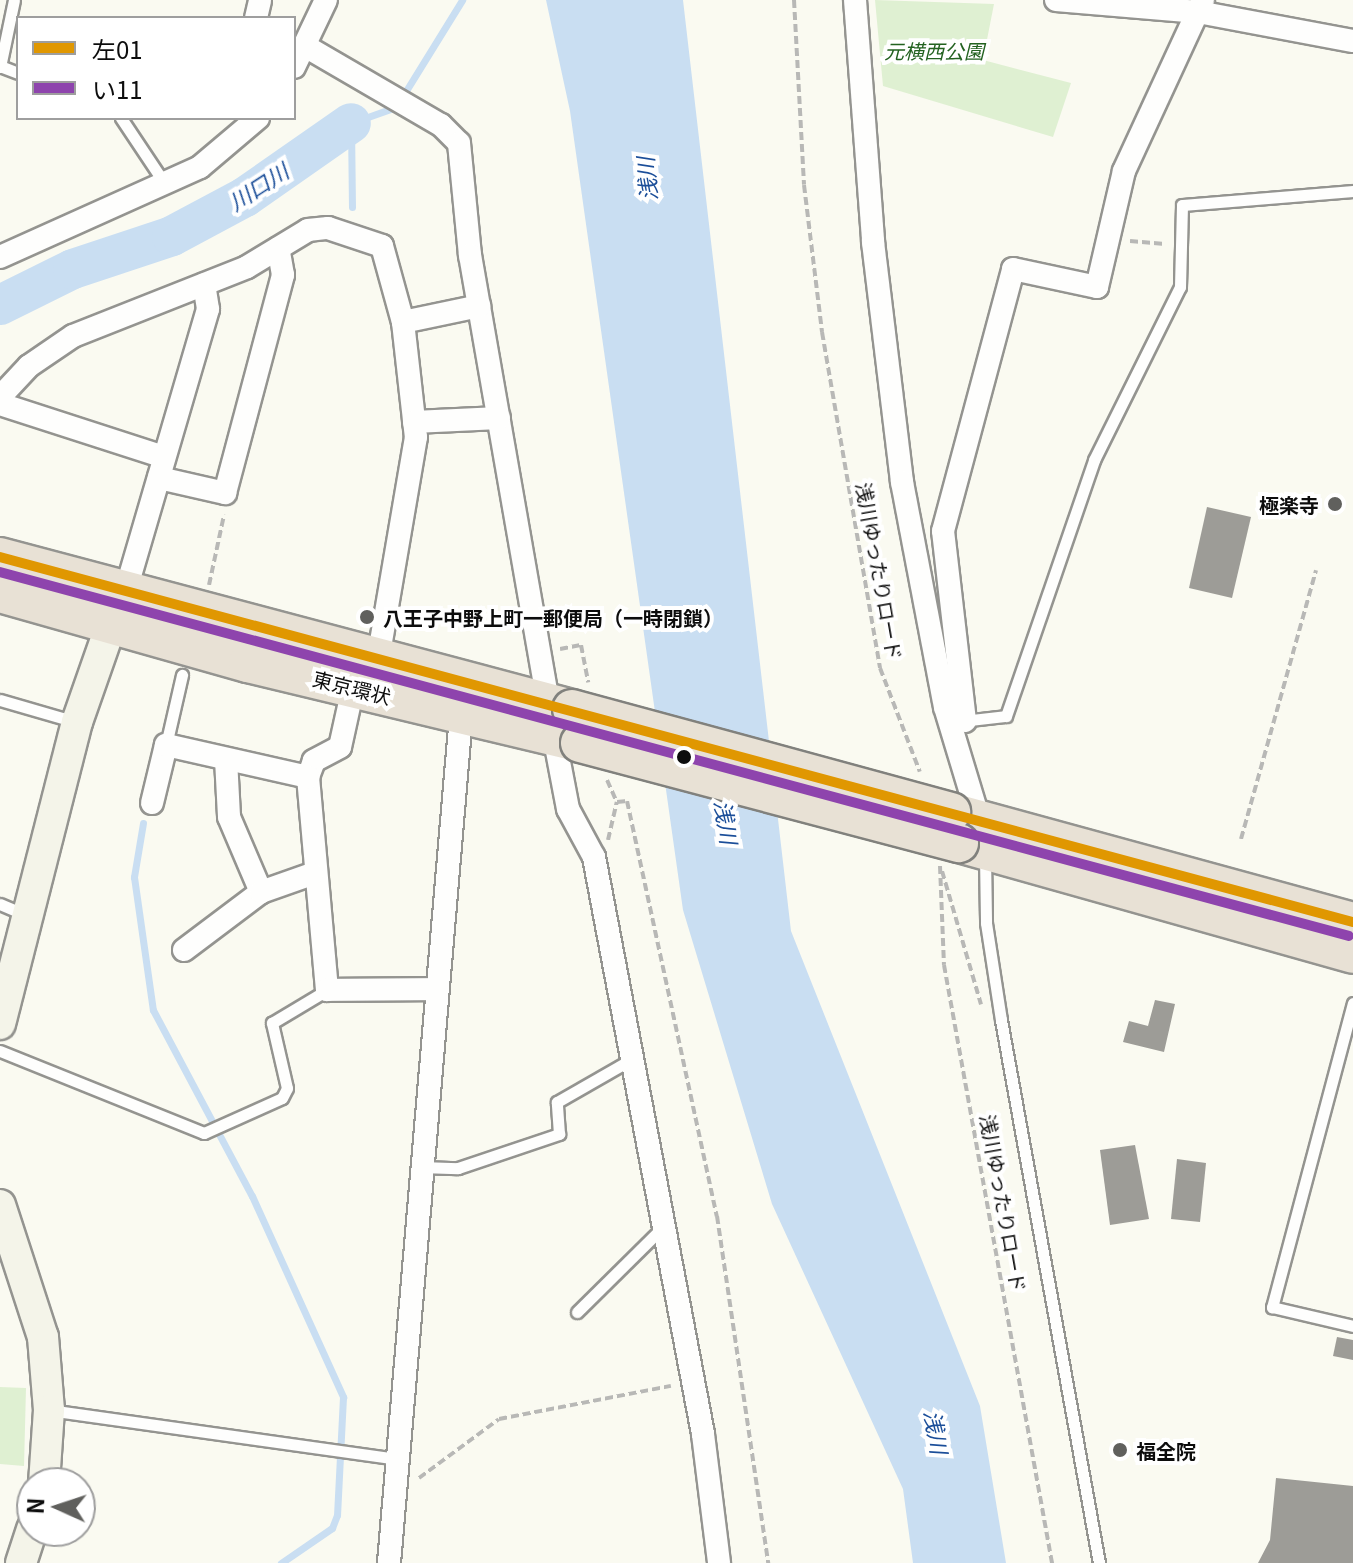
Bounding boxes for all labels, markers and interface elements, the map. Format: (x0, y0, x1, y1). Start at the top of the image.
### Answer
legend (16, 16, 296, 120)
text: 左01 (92, 31, 143, 66)
park label: 元横西公園 (884, 38, 984, 62)
text: い11 (92, 71, 143, 106)
water label: 浅川 (631, 156, 661, 202)
water label: 川口川 (223, 157, 293, 215)
street label: 浅川ゆったりロード (853, 480, 907, 662)
place label: 極楽寺 (1259, 492, 1319, 516)
marker: 極楽寺 (1326, 495, 1344, 513)
place label: 八王子中野上町一郵便局（一時閉鎖） (383, 605, 723, 629)
marker: 八王子中野上町一郵便局（一時閉鎖） (358, 608, 376, 626)
street label: 東京環状 (310, 666, 394, 708)
unlabelled marker (676, 749, 692, 765)
water label: 浅川 (711, 798, 743, 846)
street label: 浅川ゆったりロード (977, 1112, 1031, 1294)
water label: 浅川 (920, 1408, 954, 1456)
place label: 福全院 (1136, 1438, 1196, 1462)
marker: 福全院 (1111, 1441, 1129, 1459)
north arrow (16, 1467, 96, 1547)
text: N (18, 1497, 50, 1515)

